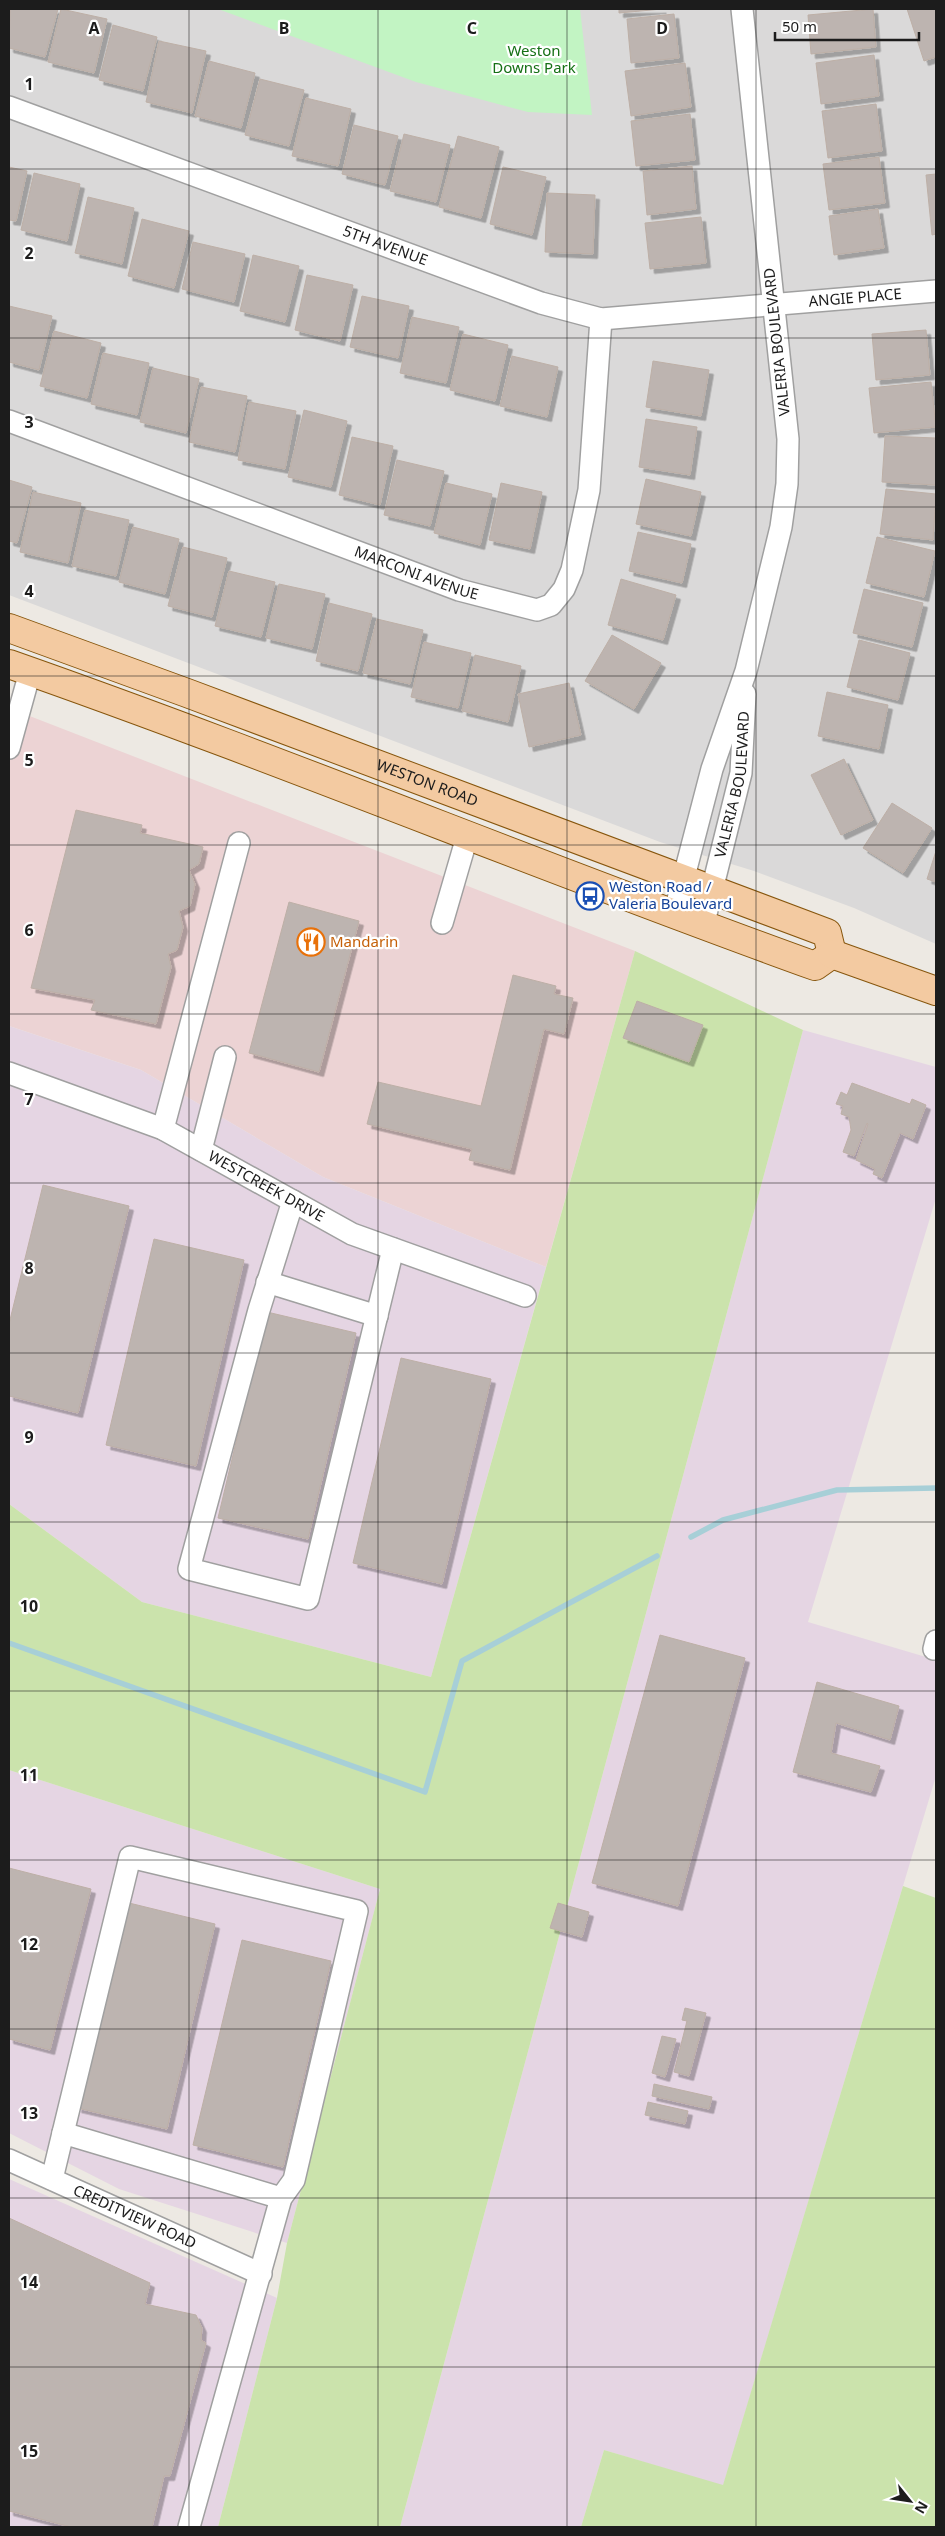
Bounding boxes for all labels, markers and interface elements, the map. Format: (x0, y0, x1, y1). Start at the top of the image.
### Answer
scale bar (775, 10, 919, 42)
text: 50 m (782, 16, 817, 36)
text: A (88, 17, 100, 39)
text: B (279, 17, 289, 39)
text: C (467, 17, 477, 39)
text: D (656, 17, 668, 39)
park label: Weston Downs Park (492, 40, 576, 77)
text: 1 (24, 73, 34, 95)
street label: 5TH AVENUE (340, 220, 431, 269)
text: 2 (24, 242, 34, 264)
street label: VALERIA BOULEVARD (758, 267, 794, 417)
street label: ANGIE PLACE (808, 283, 902, 311)
text: 3 (24, 411, 34, 433)
street label: MARCONI AVENUE (352, 541, 481, 604)
text: 4 (24, 580, 34, 602)
street label: VALERIA BOULEVARD (709, 711, 753, 860)
text: 5 (24, 749, 34, 771)
street label: WESTON ROAD (374, 754, 481, 810)
place label: Weston Road / Valeria Boulevard (609, 876, 732, 913)
bus stop icon: Weston Road / Valeria Boulevard (575, 881, 605, 911)
text: 6 (24, 919, 34, 941)
restaurant icon: Mandarin (296, 927, 326, 957)
place label: Mandarin (330, 931, 398, 951)
text: 7 (24, 1088, 34, 1110)
street label: WESTCREEK DRIVE (205, 1145, 328, 1226)
text: 8 (24, 1257, 34, 1279)
text: 9 (24, 1426, 34, 1448)
text: 10 (20, 1595, 38, 1617)
text: 11 (20, 1764, 38, 1786)
text: 12 (20, 1933, 38, 1955)
text: 13 (20, 2102, 38, 2124)
street label: CREDITVIEW ROAD (70, 2179, 200, 2253)
text: 14 (20, 2271, 38, 2293)
text: 15 (20, 2440, 38, 2462)
north arrow (885, 2476, 935, 2526)
text: N (911, 2498, 933, 2517)

